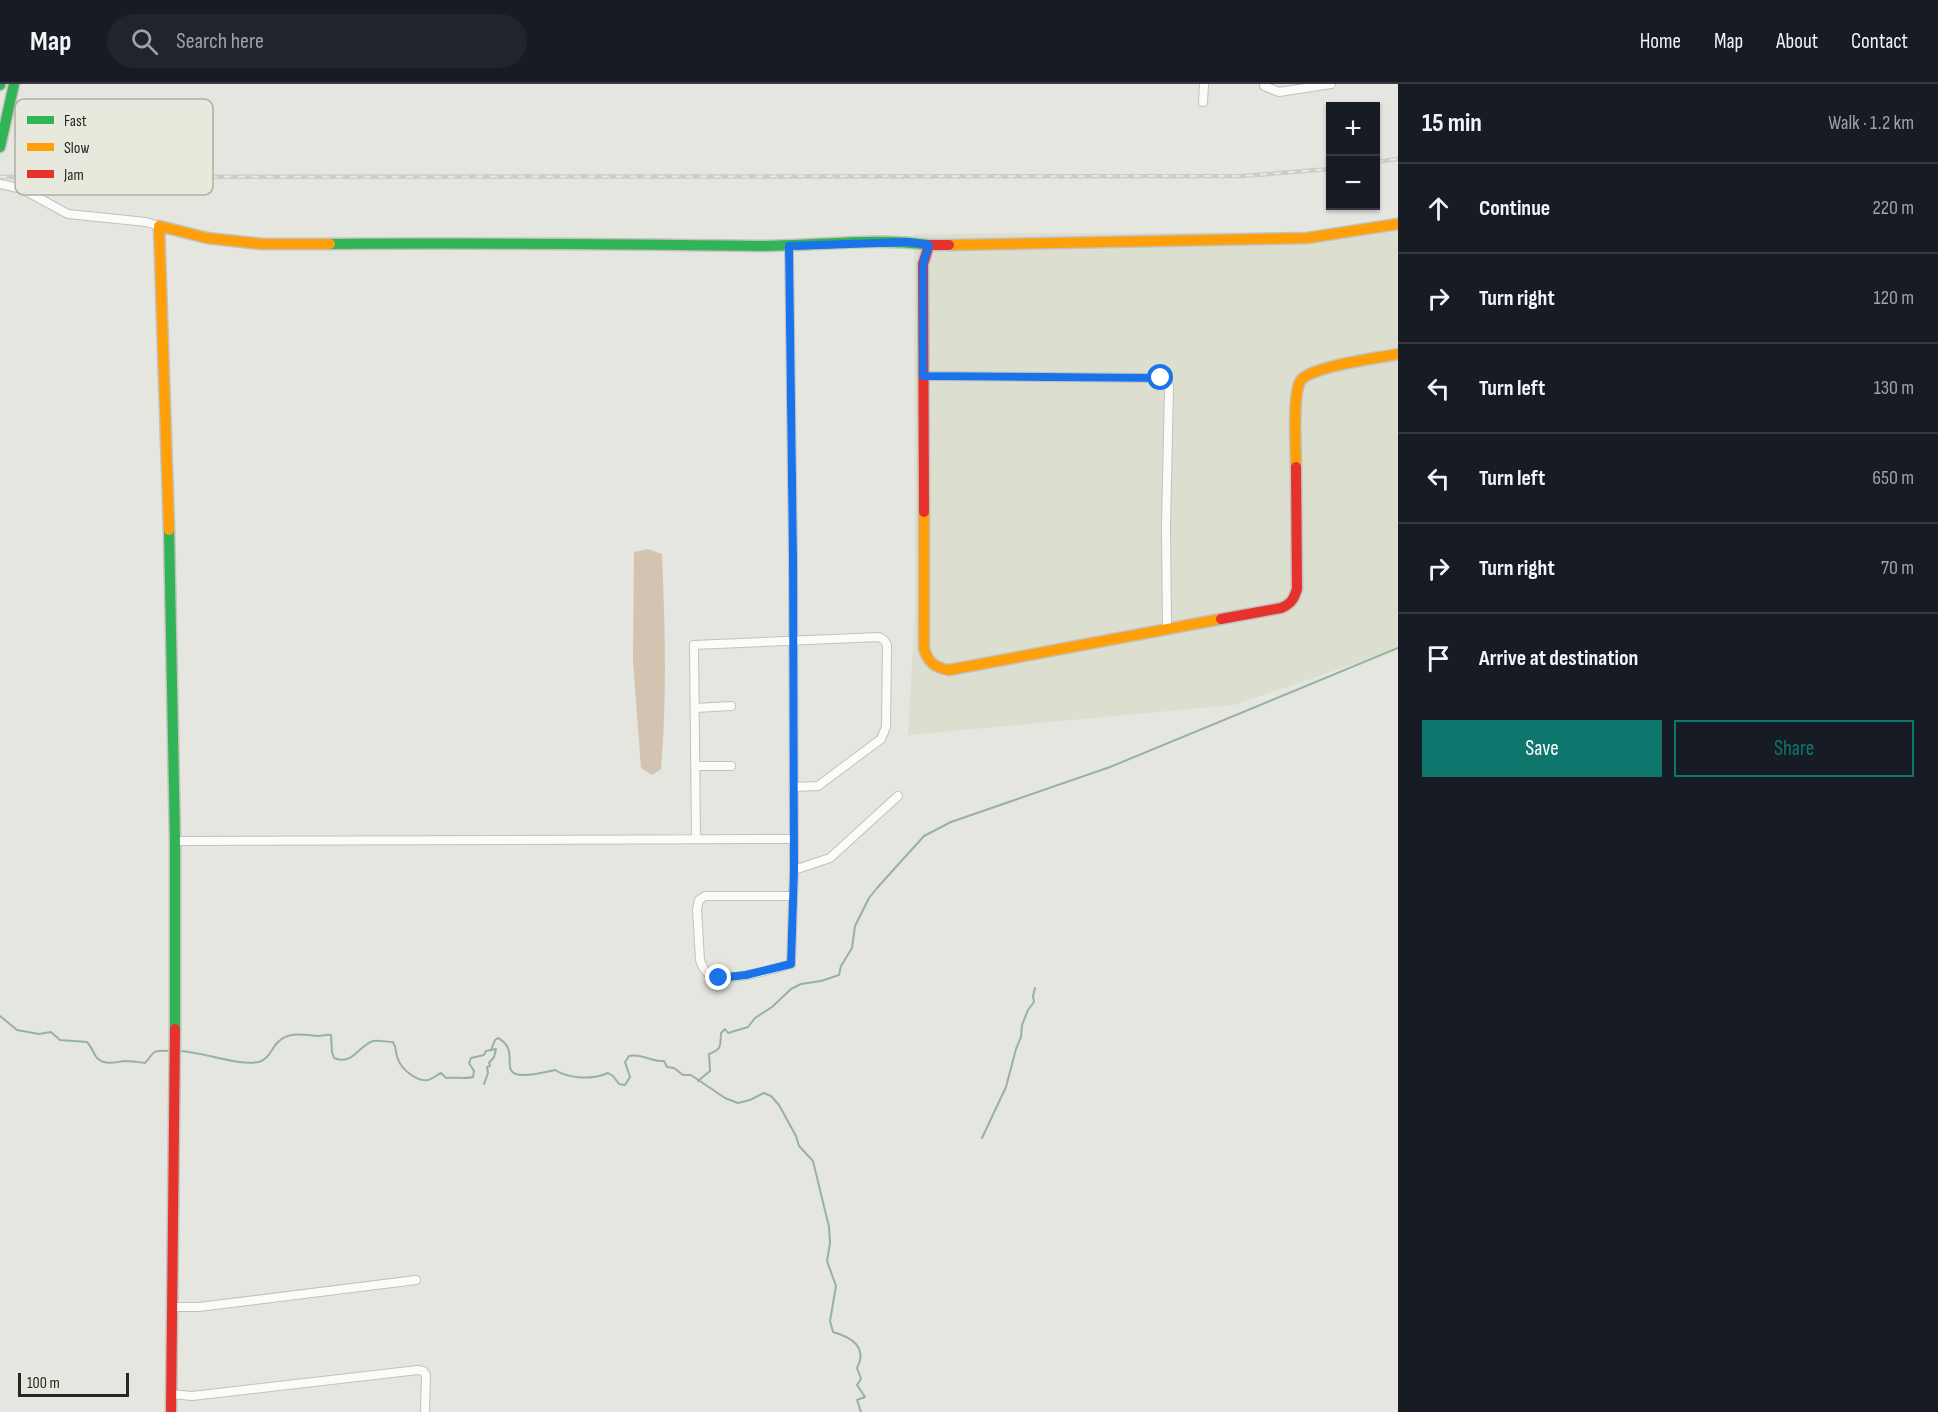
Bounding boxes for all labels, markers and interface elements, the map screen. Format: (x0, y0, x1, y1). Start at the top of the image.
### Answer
search box (107, 14, 527, 68)
text: Map (30, 25, 71, 58)
icon: search (128, 25, 161, 58)
text: Search here (176, 28, 264, 55)
text: Home (1640, 29, 1681, 54)
text: Map (1714, 29, 1743, 54)
text: About (1776, 29, 1818, 54)
text: Contact (1851, 29, 1908, 54)
legend (15, 99, 213, 195)
map controls (1326, 102, 1380, 210)
button: + (1326, 102, 1380, 156)
text: 15 min (1422, 108, 1482, 139)
text: Walk · 1.2 km (1828, 111, 1914, 135)
text: Fast (64, 112, 87, 131)
text: Slow (64, 139, 89, 158)
button: − (1326, 156, 1380, 210)
text: Jam (63, 166, 84, 185)
icon: ahead (1422, 192, 1455, 225)
text: Continue (1479, 195, 1550, 222)
text: 220 m (1873, 196, 1914, 220)
icon: right (1422, 282, 1455, 315)
text: Turn right (1479, 285, 1555, 312)
text: 120 m (1874, 286, 1914, 310)
route start (1147, 364, 1173, 390)
icon: left (1422, 372, 1455, 405)
text: Turn left (1479, 375, 1545, 402)
text: 130 m (1874, 376, 1914, 400)
icon: left (1422, 462, 1455, 495)
text: Turn left (1479, 465, 1545, 492)
text: 650 m (1872, 466, 1914, 490)
icon: right (1422, 552, 1455, 585)
text: Turn right (1479, 555, 1555, 582)
text: 70 m (1881, 556, 1914, 580)
icon: arrive (1422, 642, 1455, 675)
text: Arrive at destination (1479, 645, 1638, 672)
button: Save (1422, 720, 1662, 777)
button: Share (1674, 720, 1914, 777)
route end (705, 964, 731, 990)
scale bar (18, 1370, 129, 1398)
text: 100 m (27, 1374, 60, 1393)

